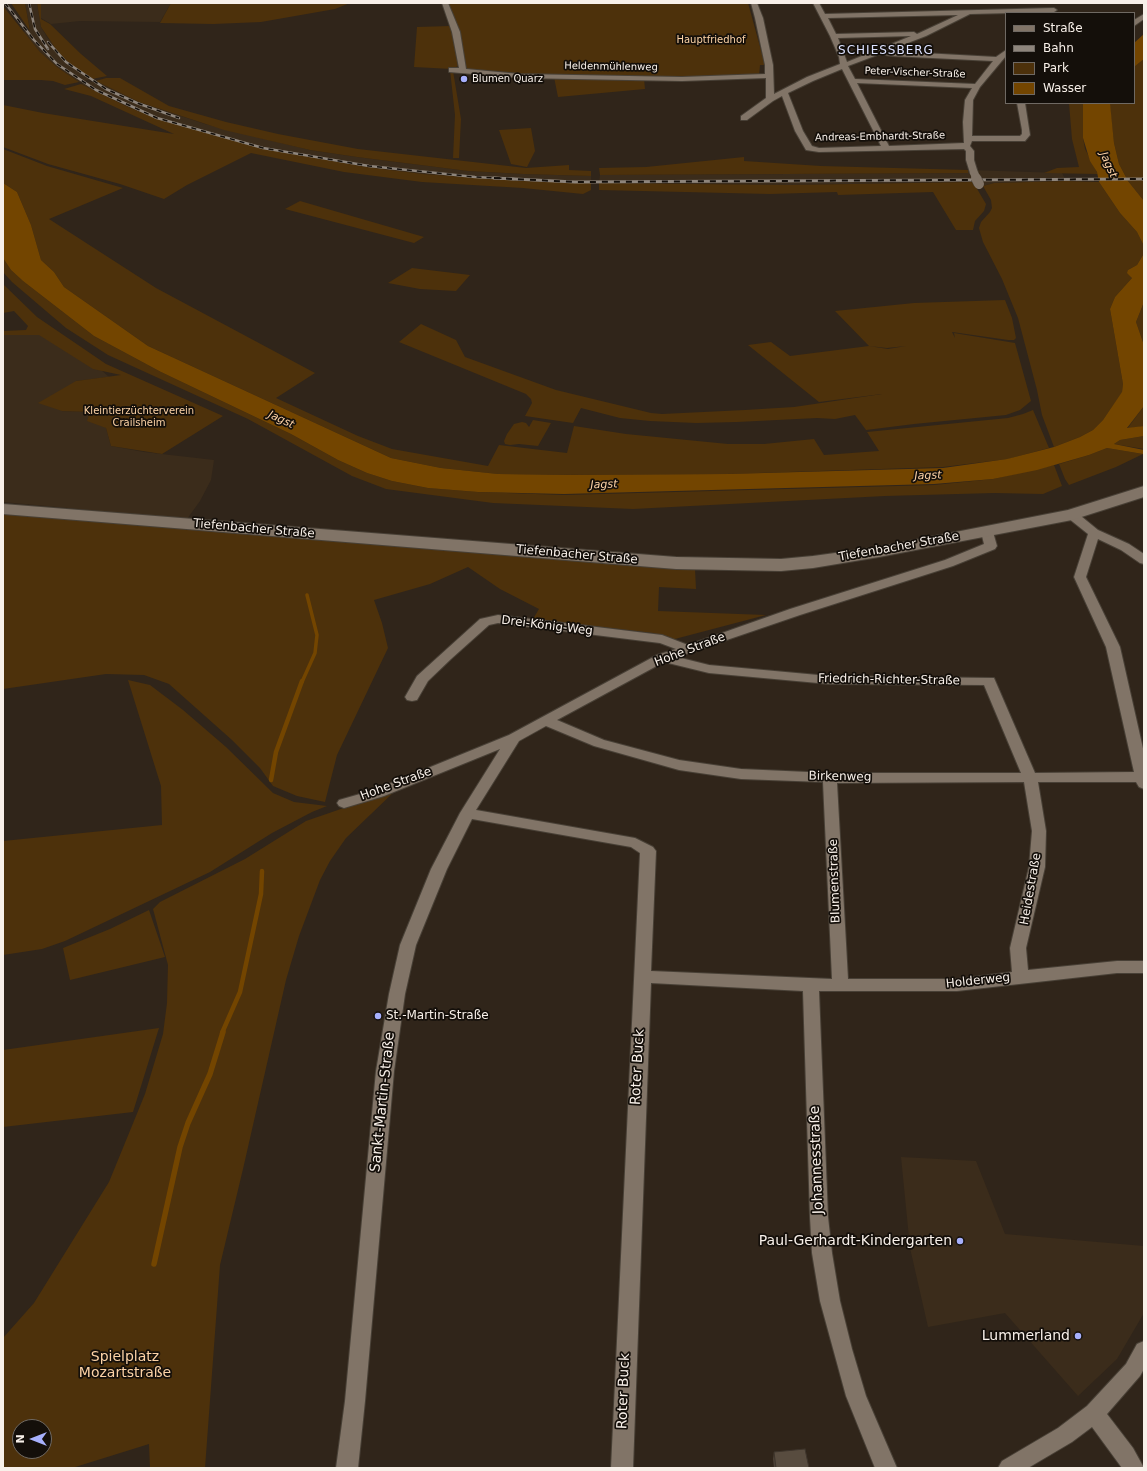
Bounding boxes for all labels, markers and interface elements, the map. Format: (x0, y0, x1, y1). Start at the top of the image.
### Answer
legend (1005, 12, 1135, 104)
text: Straße (1043, 21, 1083, 35)
park label: Hauptfriedhof (676, 34, 746, 46)
text: Bahn (1043, 41, 1074, 55)
district label: SCHIESSBERG (838, 44, 934, 58)
street label: Heldenmühlenweg (564, 60, 658, 74)
text: Park (1043, 61, 1069, 75)
street label: Peter-Vischer-Straße (864, 65, 966, 81)
place label: Blumen Quarz (472, 73, 543, 85)
marker: Blumen Quarz (459, 74, 469, 84)
text: Wasser (1043, 81, 1086, 95)
street label: Andreas-Embhardt-Straße (815, 130, 945, 144)
water label: Jagst (1096, 150, 1120, 180)
park label: Kleintierzüchterverein Crailsheim (84, 405, 194, 428)
water label: Jagst (266, 408, 296, 432)
water label: Jagst (914, 469, 942, 483)
water label: Jagst (590, 478, 618, 492)
street label: Tiefenbacher Straße (193, 517, 315, 541)
street label: Tiefenbacher Straße (838, 529, 960, 565)
street label: Tiefenbacher Straße (516, 543, 638, 567)
street label: Drei-König-Weg (500, 613, 594, 639)
street label: Hohe Straße (653, 630, 727, 670)
street label: Friedrich-Richter-Straße (818, 672, 960, 688)
street label: Hohe Straße (358, 764, 434, 804)
street label: Birkenweg (808, 769, 872, 785)
street label: Blumenstraße (826, 839, 844, 923)
street label: Heidestraße (1018, 852, 1044, 926)
street label: Holderweg (945, 970, 1011, 992)
place label: St.-Martin-Straße (386, 1009, 489, 1023)
marker: St.-Martin-Straße (373, 1011, 383, 1021)
street label: Roter Buck (628, 1028, 648, 1106)
street label: Sankt-Martin-Straße (367, 1031, 399, 1173)
street label: Johannesstraße (807, 1106, 827, 1214)
place label: Paul-Gerhardt-Kindergarten (759, 1233, 952, 1249)
marker: Paul-Gerhardt-Kindergarten (955, 1236, 965, 1246)
place label: Lummerland (982, 1328, 1070, 1344)
marker: Lummerland (1073, 1331, 1083, 1341)
park label: Spielplatz Mozartstraße (79, 1349, 171, 1382)
street label: Roter Buck (614, 1353, 634, 1429)
north arrow (12, 1419, 52, 1459)
text: N (14, 1434, 27, 1444)

